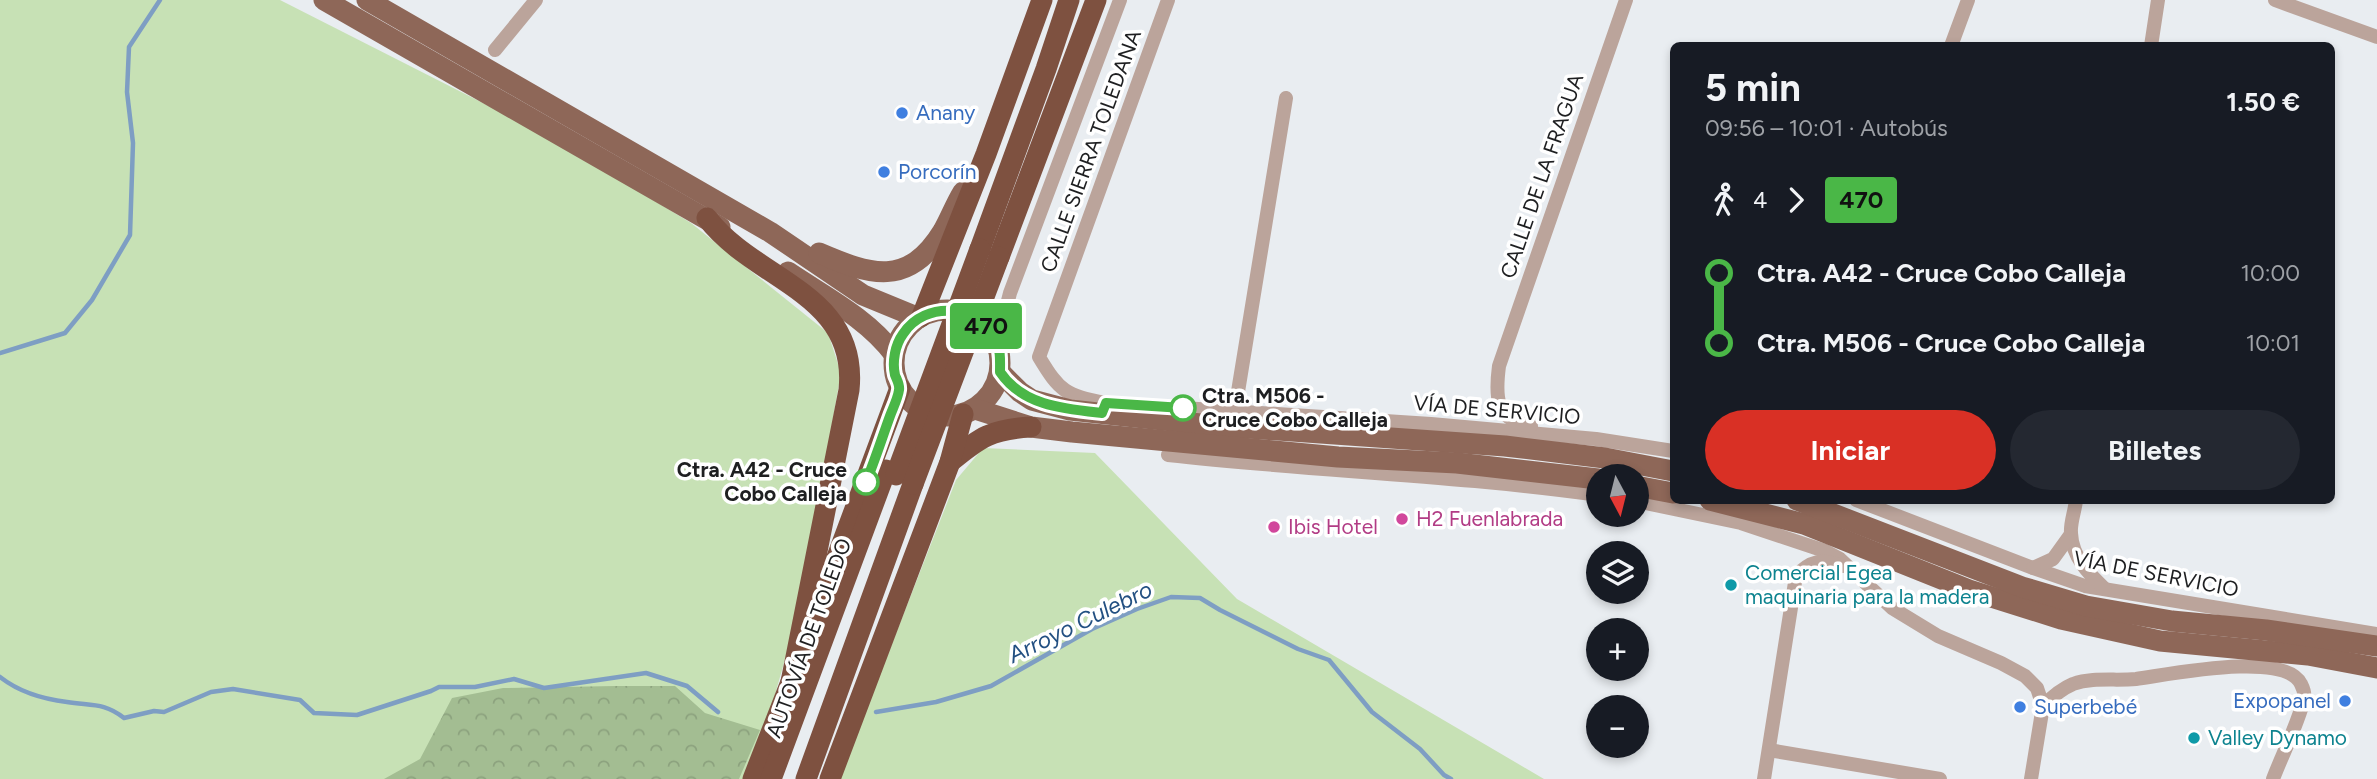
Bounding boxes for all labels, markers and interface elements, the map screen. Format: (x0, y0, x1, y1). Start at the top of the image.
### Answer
street label: CALLE SIERRA TOLEDANA (1035, 26, 1146, 275)
text: 5 min (1705, 65, 1801, 111)
street label: CALLE DE LA FRAGUA (1495, 70, 1588, 281)
text: 1.50 € (2226, 86, 2300, 118)
place label: Anany (916, 100, 975, 125)
marker: Anany (894, 105, 910, 121)
text: 09:56 – 10:01 · Autobús (1705, 114, 1948, 142)
place label: Porcorín (898, 159, 976, 184)
marker: Porcorín (876, 164, 892, 180)
icon: walk (1705, 181, 1743, 219)
icon: forward (1777, 181, 1815, 219)
text: 470 (1839, 185, 1883, 214)
text: 4 (1753, 186, 1767, 214)
text: Ctra. A42 - Cruce Cobo Calleja (1757, 257, 2126, 289)
text: 10:00 (2240, 259, 2300, 287)
line badge: 470 (946, 303, 1026, 349)
text: 470 (964, 311, 1008, 340)
text: Ctra. M506 - Cruce Cobo Calleja (1757, 327, 2145, 359)
text: 10:01 (2246, 329, 2300, 357)
place label: Ctra. M506 - Cruce Cobo Calleja (1202, 383, 1388, 432)
street label: VÍA DE SERVICIO (1412, 390, 1582, 429)
marker: Ctra. M506 - Cruce Cobo Calleja (1170, 395, 1196, 421)
button: Iniciar (1705, 410, 1996, 490)
button: Billetes (2010, 410, 2300, 490)
place label: Ctra. A42 - Cruce Cobo Calleja (677, 457, 847, 506)
north arrow (1586, 464, 1648, 527)
map controls (1586, 464, 1649, 758)
marker: Ctra. A42 - Cruce Cobo Calleja (853, 469, 879, 495)
place label: H2 Fuenlabrada (1416, 506, 1563, 531)
marker: H2 Fuenlabrada (1394, 511, 1410, 527)
place label: Ibis Hotel (1288, 514, 1378, 539)
marker: Ibis Hotel (1266, 519, 1282, 535)
street label: AUTOVÍA DE TOLEDO (761, 535, 856, 741)
button: layers (1586, 541, 1649, 604)
street label: VÍA DE SERVICIO (2071, 545, 2241, 602)
place label: Comercial Egea maquinaria para la madera (1745, 560, 1989, 609)
water label: Arroyo Culebro (1002, 575, 1157, 669)
marker: Comercial Egea maquinaria para la madera (1723, 577, 1739, 593)
button: + (1586, 618, 1649, 681)
place label: Expopanel (2233, 688, 2331, 713)
marker: Expopanel (2337, 693, 2353, 709)
place label: Superbebé (2034, 694, 2137, 719)
button: − (1586, 695, 1649, 758)
marker: Superbebé (2012, 699, 2028, 715)
place label: Valley Dynamo (2208, 725, 2347, 750)
marker: Valley Dynamo (2186, 730, 2202, 746)

